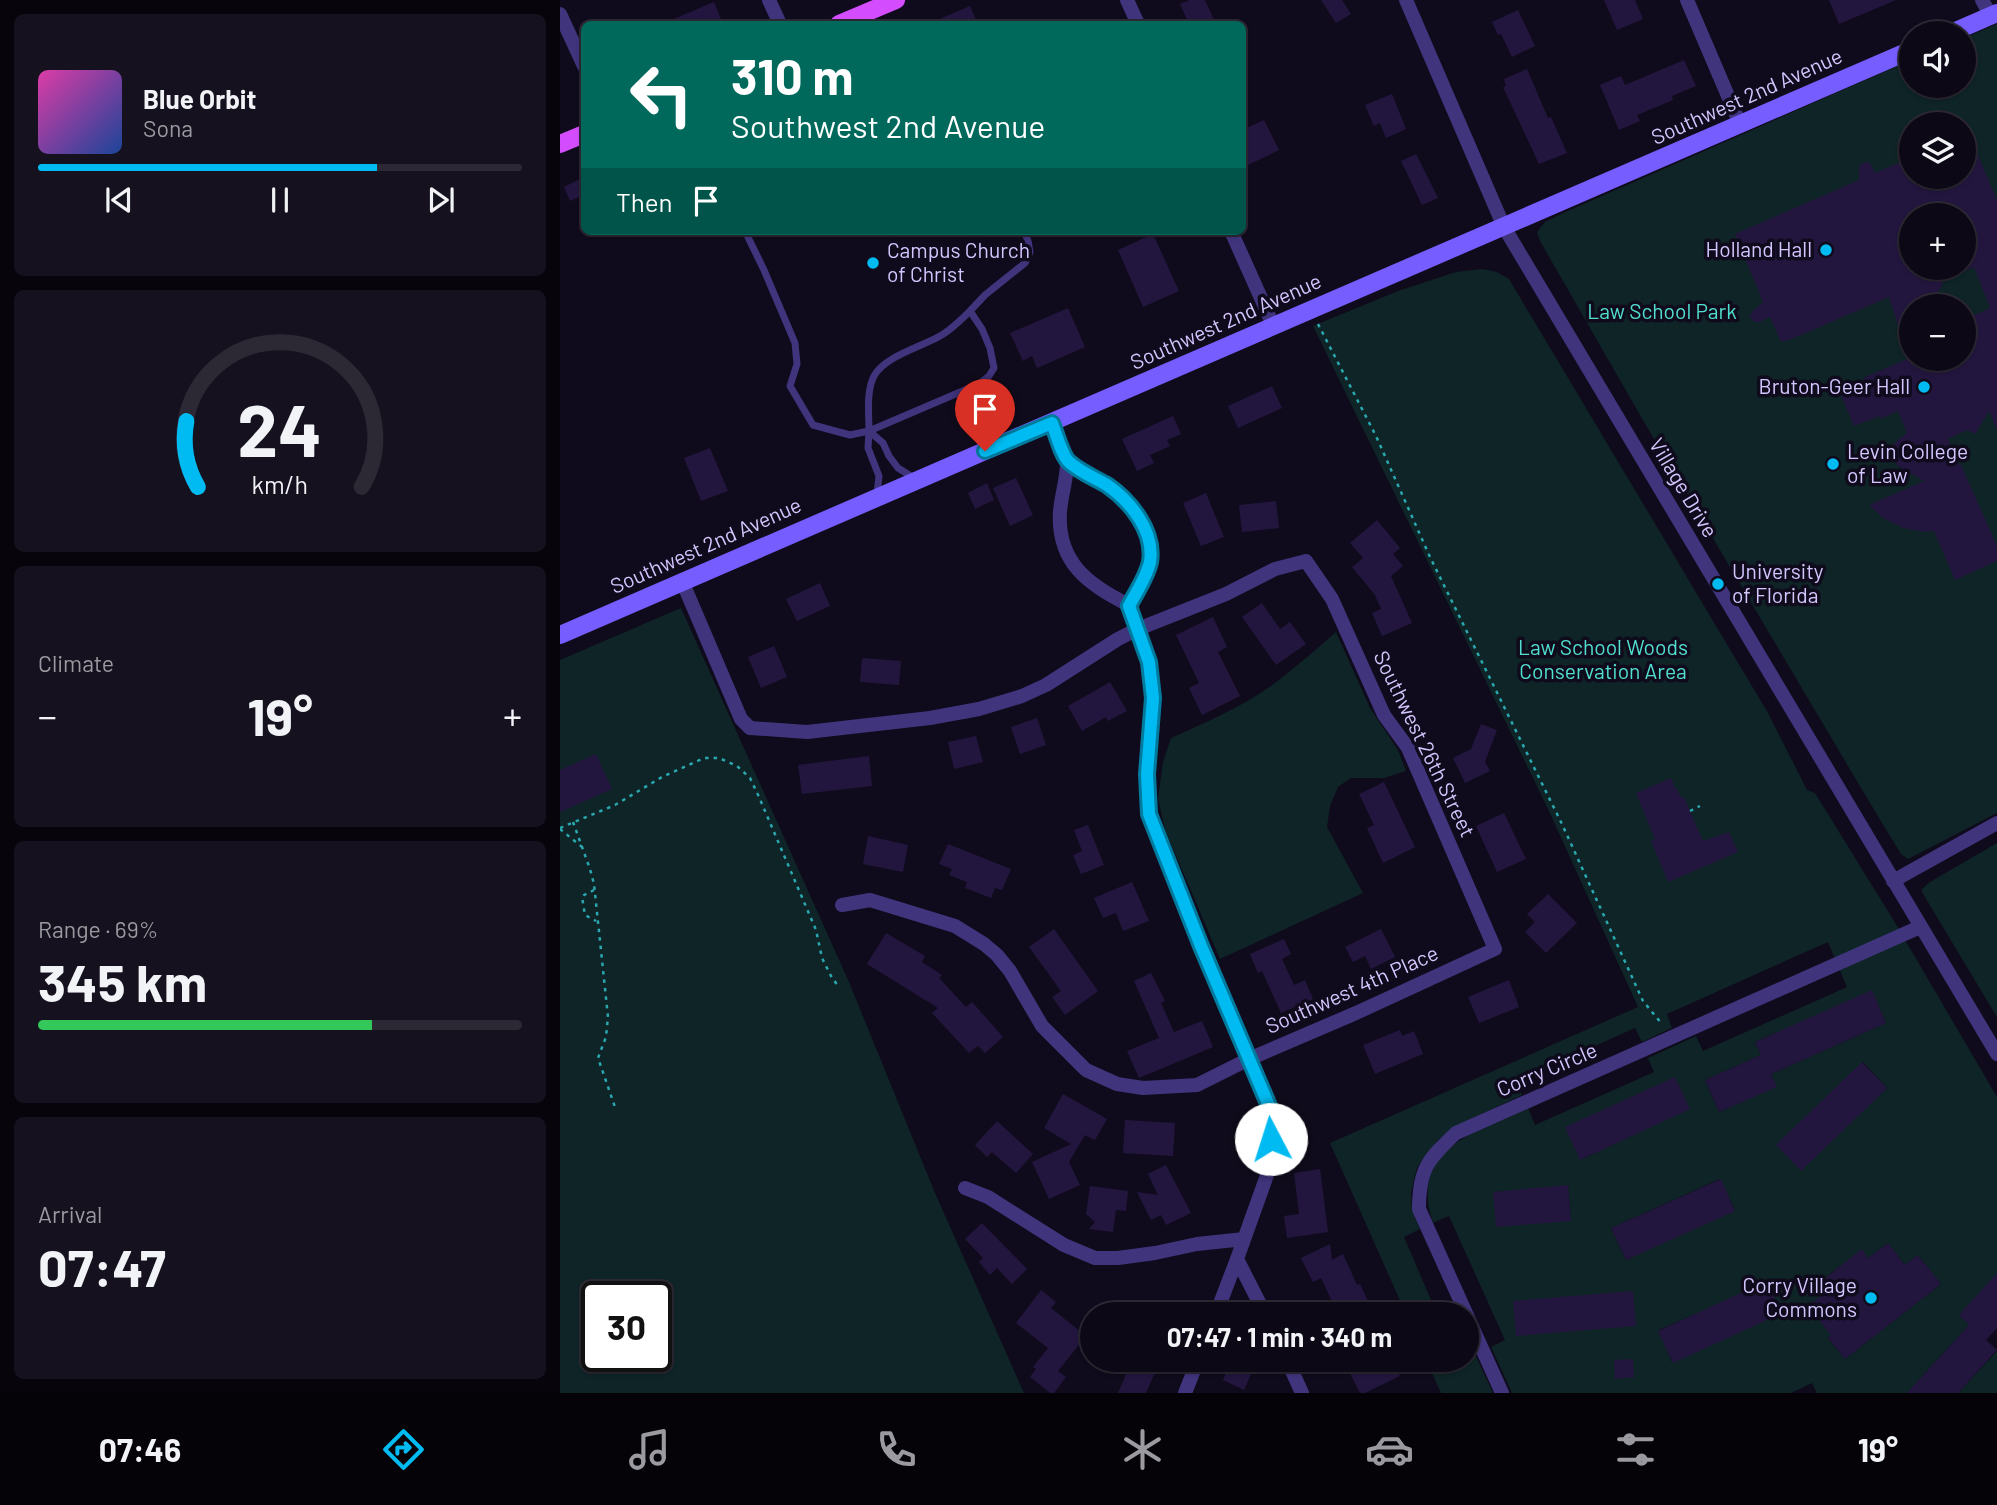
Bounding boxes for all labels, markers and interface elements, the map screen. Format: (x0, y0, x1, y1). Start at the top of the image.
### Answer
map controls (1899, 21, 1976, 371)
button: sound (1899, 21, 1976, 98)
street label: Southwest 2nd Avenue (1647, 42, 1846, 149)
text: 310 m (731, 46, 853, 105)
icon: left (616, 49, 707, 140)
text: Blue Orbit (143, 83, 256, 114)
text: Southwest 2nd Avenue (731, 106, 1045, 144)
button: layers (1899, 112, 1976, 189)
text: Sona (143, 114, 193, 142)
icon: previous (100, 181, 138, 219)
icon: pause (261, 181, 299, 219)
icon: next (422, 181, 460, 219)
icon: arrive (687, 182, 725, 220)
text: Then (616, 186, 673, 217)
button: + (1899, 203, 1976, 280)
place label: Holland Hall (1705, 236, 1812, 261)
place label: Campus Church of Christ (887, 237, 1030, 286)
marker: Holland Hall (1818, 242, 1834, 258)
marker: Campus Church of Christ (865, 255, 881, 271)
street label: Southwest 2nd Avenue (1126, 267, 1325, 374)
button: − (1899, 294, 1976, 371)
park label: Law School Park (1587, 298, 1737, 323)
place label: Bruton-Geer Hall (1759, 373, 1910, 398)
pin (955, 379, 1015, 451)
marker: Bruton-Geer Hall (1916, 379, 1932, 395)
text: 24 (238, 384, 322, 472)
icon: arrive (966, 390, 1004, 428)
street label: Village Drive (1645, 433, 1724, 541)
place label: Levin College of Law (1847, 438, 1968, 487)
marker: Levin College of Law (1825, 456, 1841, 472)
text: km/h (252, 468, 308, 498)
street label: Southwest 2nd Avenue (606, 491, 805, 598)
place label: University of Florida (1732, 558, 1824, 607)
marker: University of Florida (1710, 576, 1726, 592)
park label: Law School Woods Conservation Area (1518, 634, 1688, 683)
street label: Southwest 26th Street (1369, 646, 1481, 841)
text: Climate (38, 649, 114, 677)
text: 19° (247, 684, 313, 746)
text: − (38, 692, 57, 738)
text: + (503, 692, 522, 738)
text: Range · 69% (38, 915, 158, 943)
street label: Southwest 4th Place (1261, 939, 1442, 1038)
text: 345 km (38, 950, 207, 1012)
street label: Corry Circle (1493, 1036, 1600, 1101)
position arrow (1234, 1102, 1308, 1176)
text: Arrival (38, 1200, 102, 1228)
text: 07:47 (38, 1235, 166, 1297)
place label: Corry Village Commons (1743, 1272, 1857, 1321)
speed limit sign: 30 (581, 1281, 672, 1372)
marker: Corry Village Commons (1863, 1290, 1879, 1306)
text: 07:47 · 1 min · 340 m (1167, 1321, 1392, 1352)
icon: directions (379, 1425, 428, 1474)
icon: music (625, 1425, 674, 1474)
icon: phone (872, 1425, 921, 1474)
icon: climate (1118, 1425, 1167, 1474)
icon: car (1365, 1425, 1414, 1474)
icon: filters (1611, 1425, 1660, 1474)
text: 07:46 (99, 1430, 181, 1468)
text: 19° (1858, 1430, 1898, 1468)

